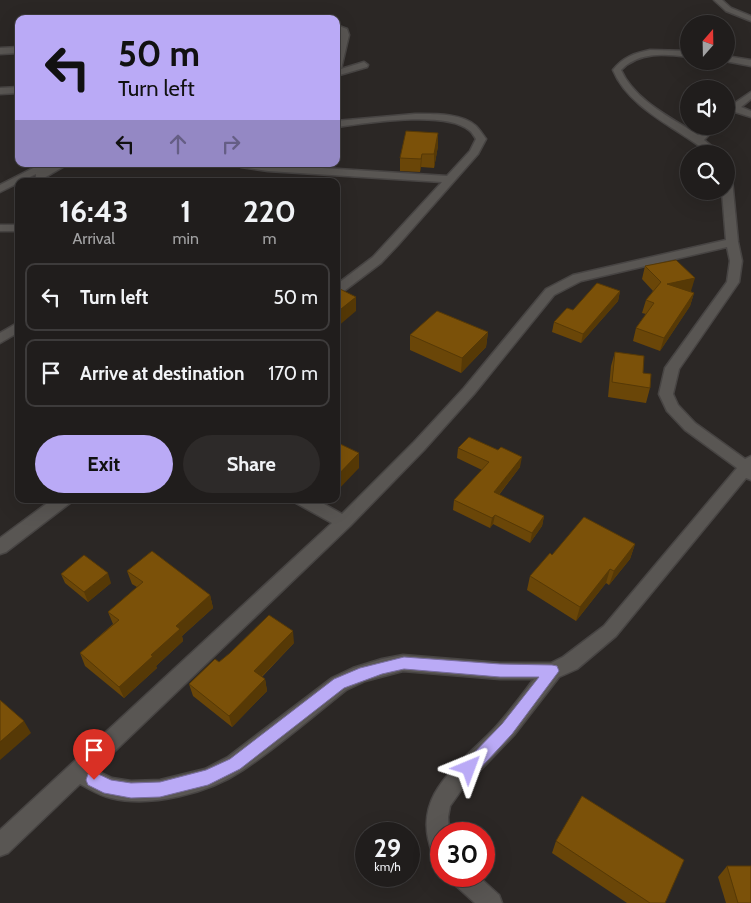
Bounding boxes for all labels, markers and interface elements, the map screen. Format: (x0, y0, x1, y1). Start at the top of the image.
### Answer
north arrow (680, 15, 735, 70)
map controls (680, 15, 735, 200)
text: 50 m (118, 32, 200, 75)
icon: left (35, 35, 100, 100)
text: Turn left (118, 75, 195, 102)
button: sound (680, 80, 735, 135)
icon: left (111, 130, 139, 158)
icon: ahead (164, 130, 192, 158)
icon: right (217, 130, 245, 158)
button: search (680, 145, 735, 200)
text: 16:43 (59, 193, 128, 230)
text: 1 (180, 193, 191, 230)
text: 220 (243, 193, 296, 230)
text: Arrival (72, 229, 115, 248)
text: min (173, 229, 199, 248)
text: m (262, 229, 276, 248)
icon: left (37, 283, 65, 311)
text: Turn left (80, 286, 148, 309)
text: 50 m (274, 286, 318, 309)
icon: arrive (37, 359, 65, 387)
text: Arrive at destination (80, 362, 244, 385)
text: 170 m (268, 362, 318, 385)
button: Exit (35, 435, 173, 493)
button: Share (183, 435, 320, 493)
pin (73, 729, 115, 780)
icon: arrive (80, 736, 108, 764)
position arrow (442, 741, 494, 793)
speed limit sign: 30 (430, 822, 495, 887)
text: 29 (374, 833, 401, 863)
text: km/h (374, 859, 401, 874)

